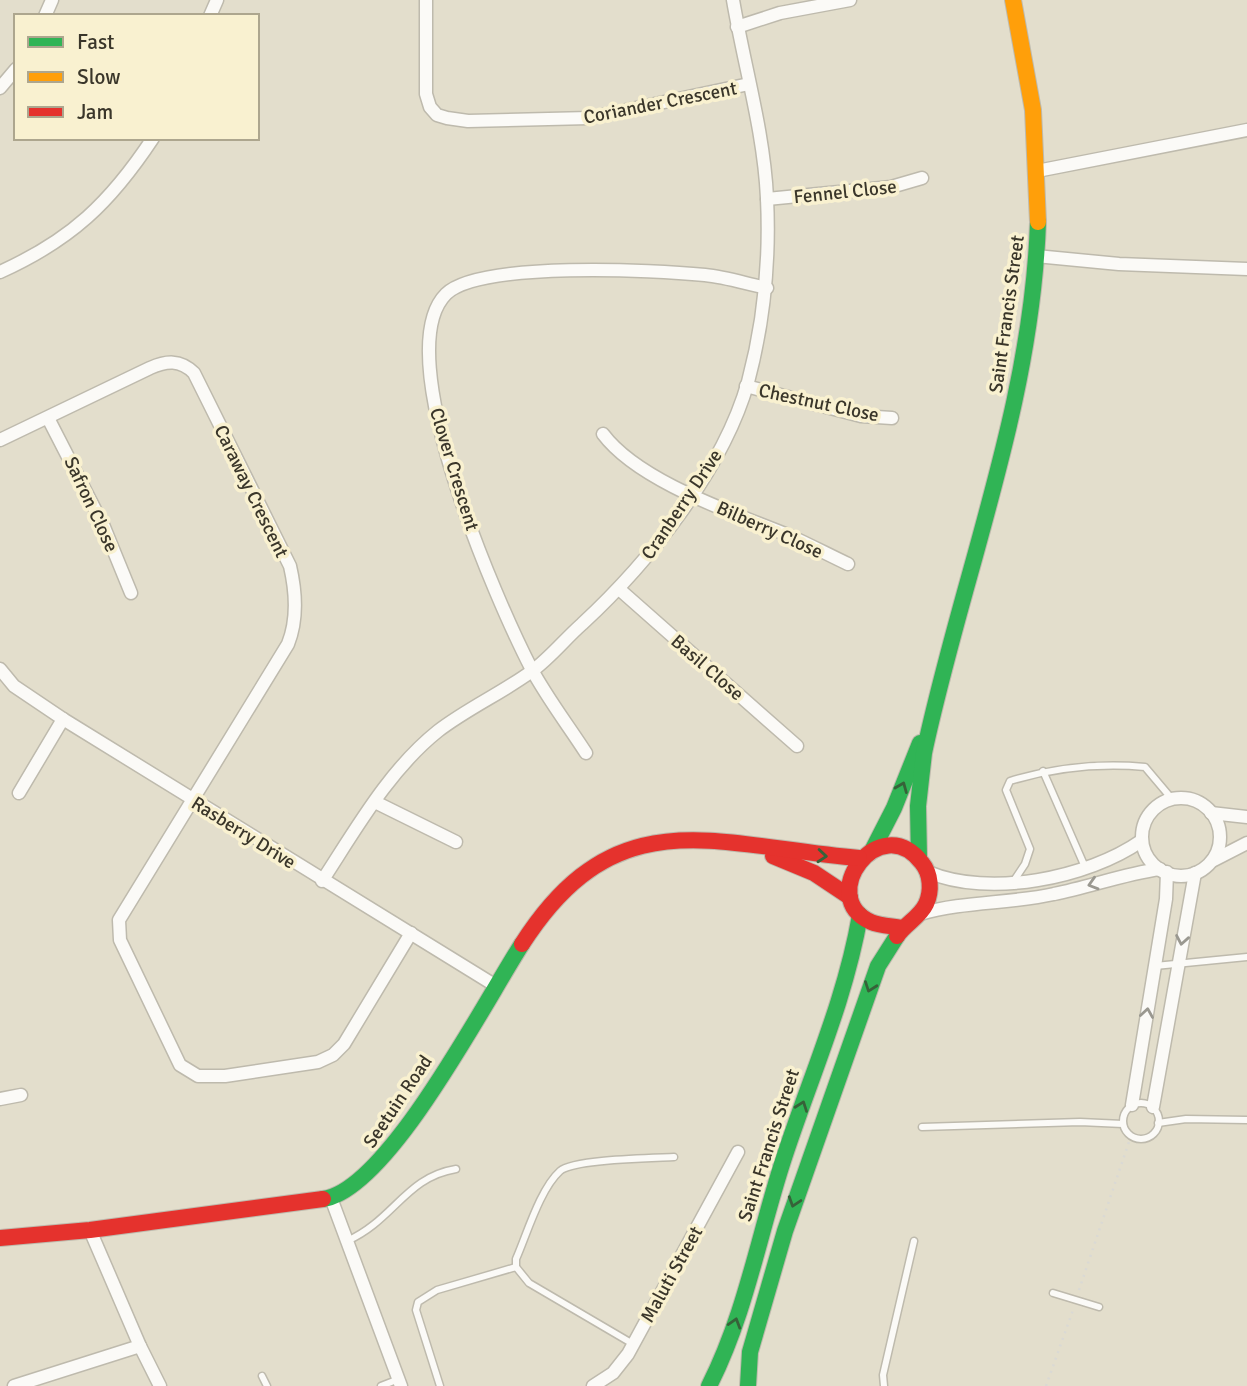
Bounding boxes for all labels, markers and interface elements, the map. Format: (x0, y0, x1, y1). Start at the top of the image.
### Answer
legend (14, 14, 259, 140)
text: Fast (77, 29, 114, 55)
text: Slow (77, 64, 121, 90)
street label: Coriander Crescent (581, 76, 739, 130)
text: Jam (77, 99, 113, 125)
street label: Fennel Close (792, 175, 898, 209)
street label: Saint Francis Street (984, 233, 1030, 395)
street label: Chestnut Close (756, 379, 881, 427)
street label: Clover Crescent (424, 405, 484, 534)
street label: Caraway Crescent (209, 421, 294, 562)
street label: Cranberry Drive (636, 445, 728, 564)
street label: Safron Close (59, 453, 124, 556)
street label: Bilberry Close (713, 496, 826, 564)
street label: Basil Close (666, 630, 749, 706)
one-way arrow (894, 782, 908, 794)
street label: Rasberry Drive (187, 791, 300, 874)
one-way arrow (817, 848, 828, 863)
one-way arrow (1088, 876, 1100, 891)
one-way arrow (1175, 934, 1190, 946)
one-way arrow (864, 981, 878, 993)
one-way arrow (1139, 1007, 1154, 1019)
street label: Seetuin Road (358, 1051, 438, 1153)
street label: Saint Francis Street (733, 1066, 805, 1225)
one-way arrow (794, 1100, 808, 1112)
one-way arrow (788, 1195, 803, 1207)
street label: Maluti Street (636, 1222, 708, 1327)
one-way arrow (726, 1317, 741, 1329)

